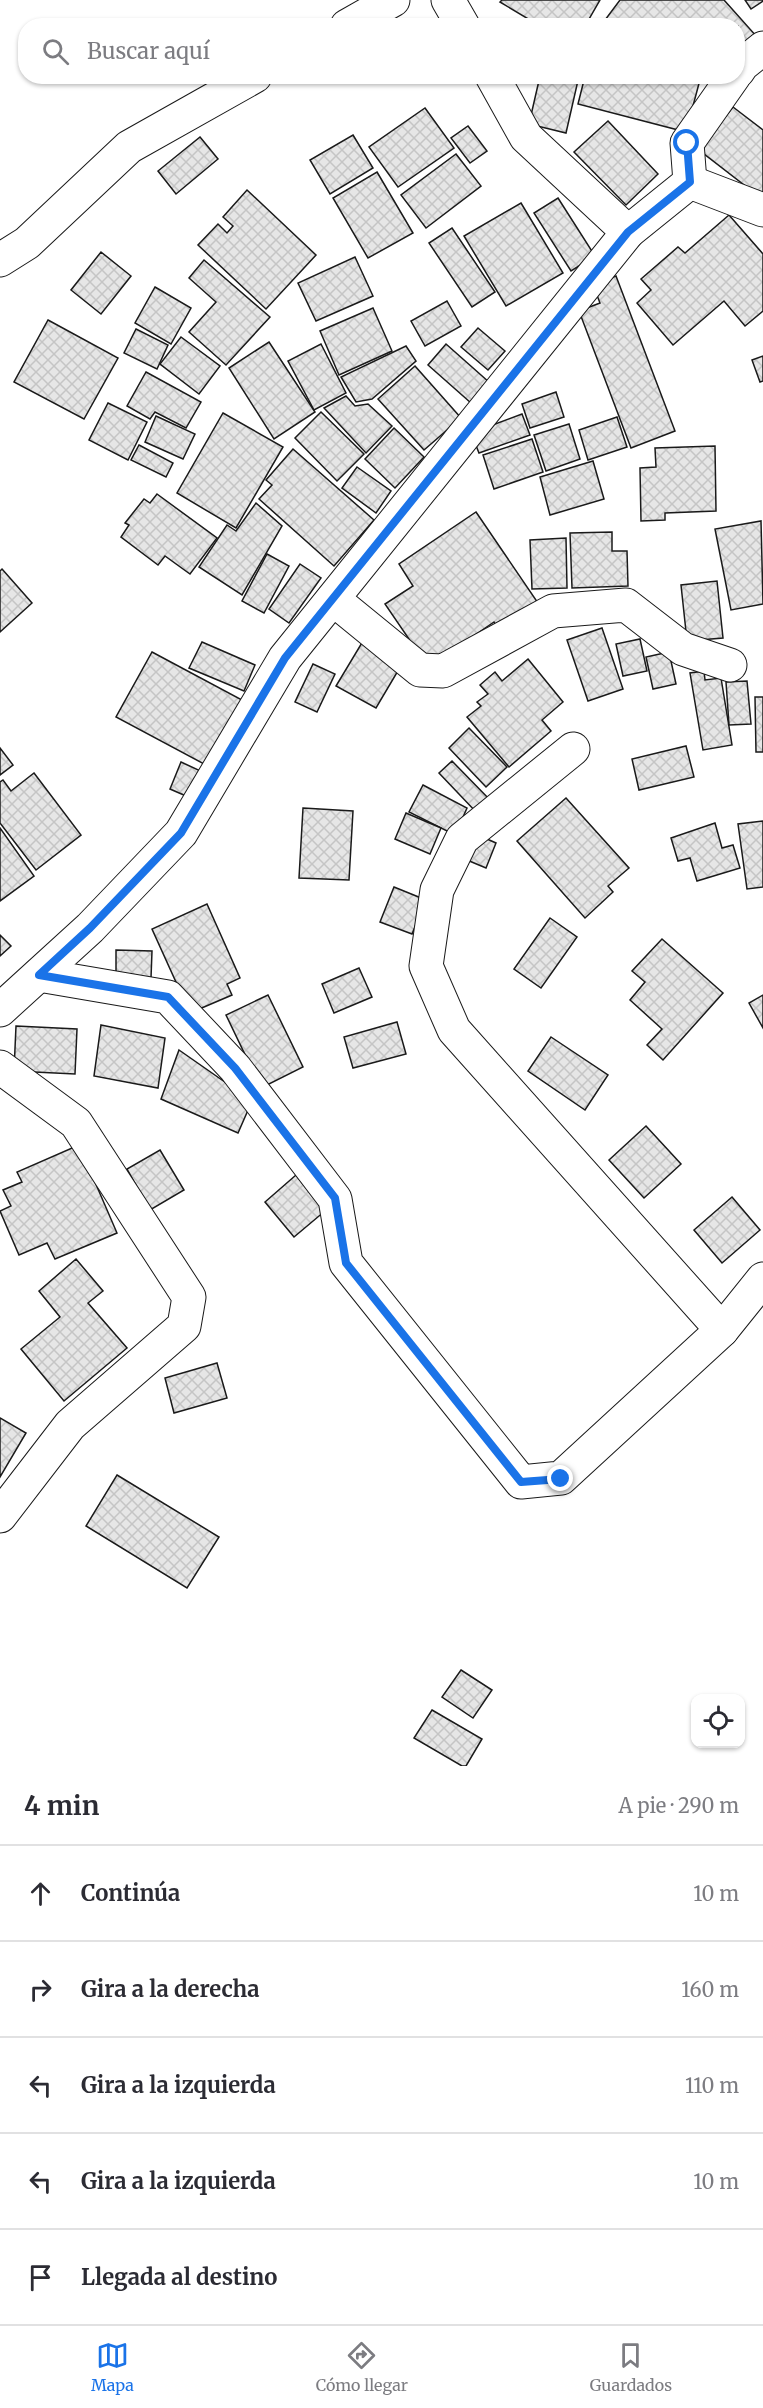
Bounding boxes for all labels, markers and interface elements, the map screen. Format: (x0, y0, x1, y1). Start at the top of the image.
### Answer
search box (18, 18, 745, 84)
icon: search (39, 35, 72, 68)
text: Buscar aquí (87, 37, 210, 65)
route start (673, 129, 699, 155)
route end (547, 1465, 573, 1491)
map controls (691, 1694, 745, 1748)
button: locate (691, 1694, 745, 1748)
text: 4 min (24, 1789, 99, 1822)
text: A pie · 290 m (618, 1793, 739, 1818)
icon: ahead (24, 1877, 57, 1910)
text: Continúa (81, 1879, 180, 1907)
text: 10 m (693, 1881, 739, 1906)
icon: right (24, 1973, 57, 2006)
text: Gira a la derecha (81, 1975, 259, 2003)
text: 160 m (681, 1977, 739, 2002)
icon: left (24, 2069, 57, 2102)
text: Gira a la izquierda (81, 2071, 276, 2099)
text: 110 m (685, 2073, 739, 2098)
icon: left (24, 2165, 57, 2198)
text: Gira a la izquierda (81, 2167, 276, 2195)
text: 10 m (693, 2169, 739, 2194)
icon: arrive (24, 2261, 57, 2294)
text: Llegada al destino (81, 2263, 277, 2291)
tab: Mapa (91, 2339, 134, 2395)
tab: Cómo llegar (316, 2339, 408, 2395)
tab: Guardados (590, 2339, 672, 2395)

